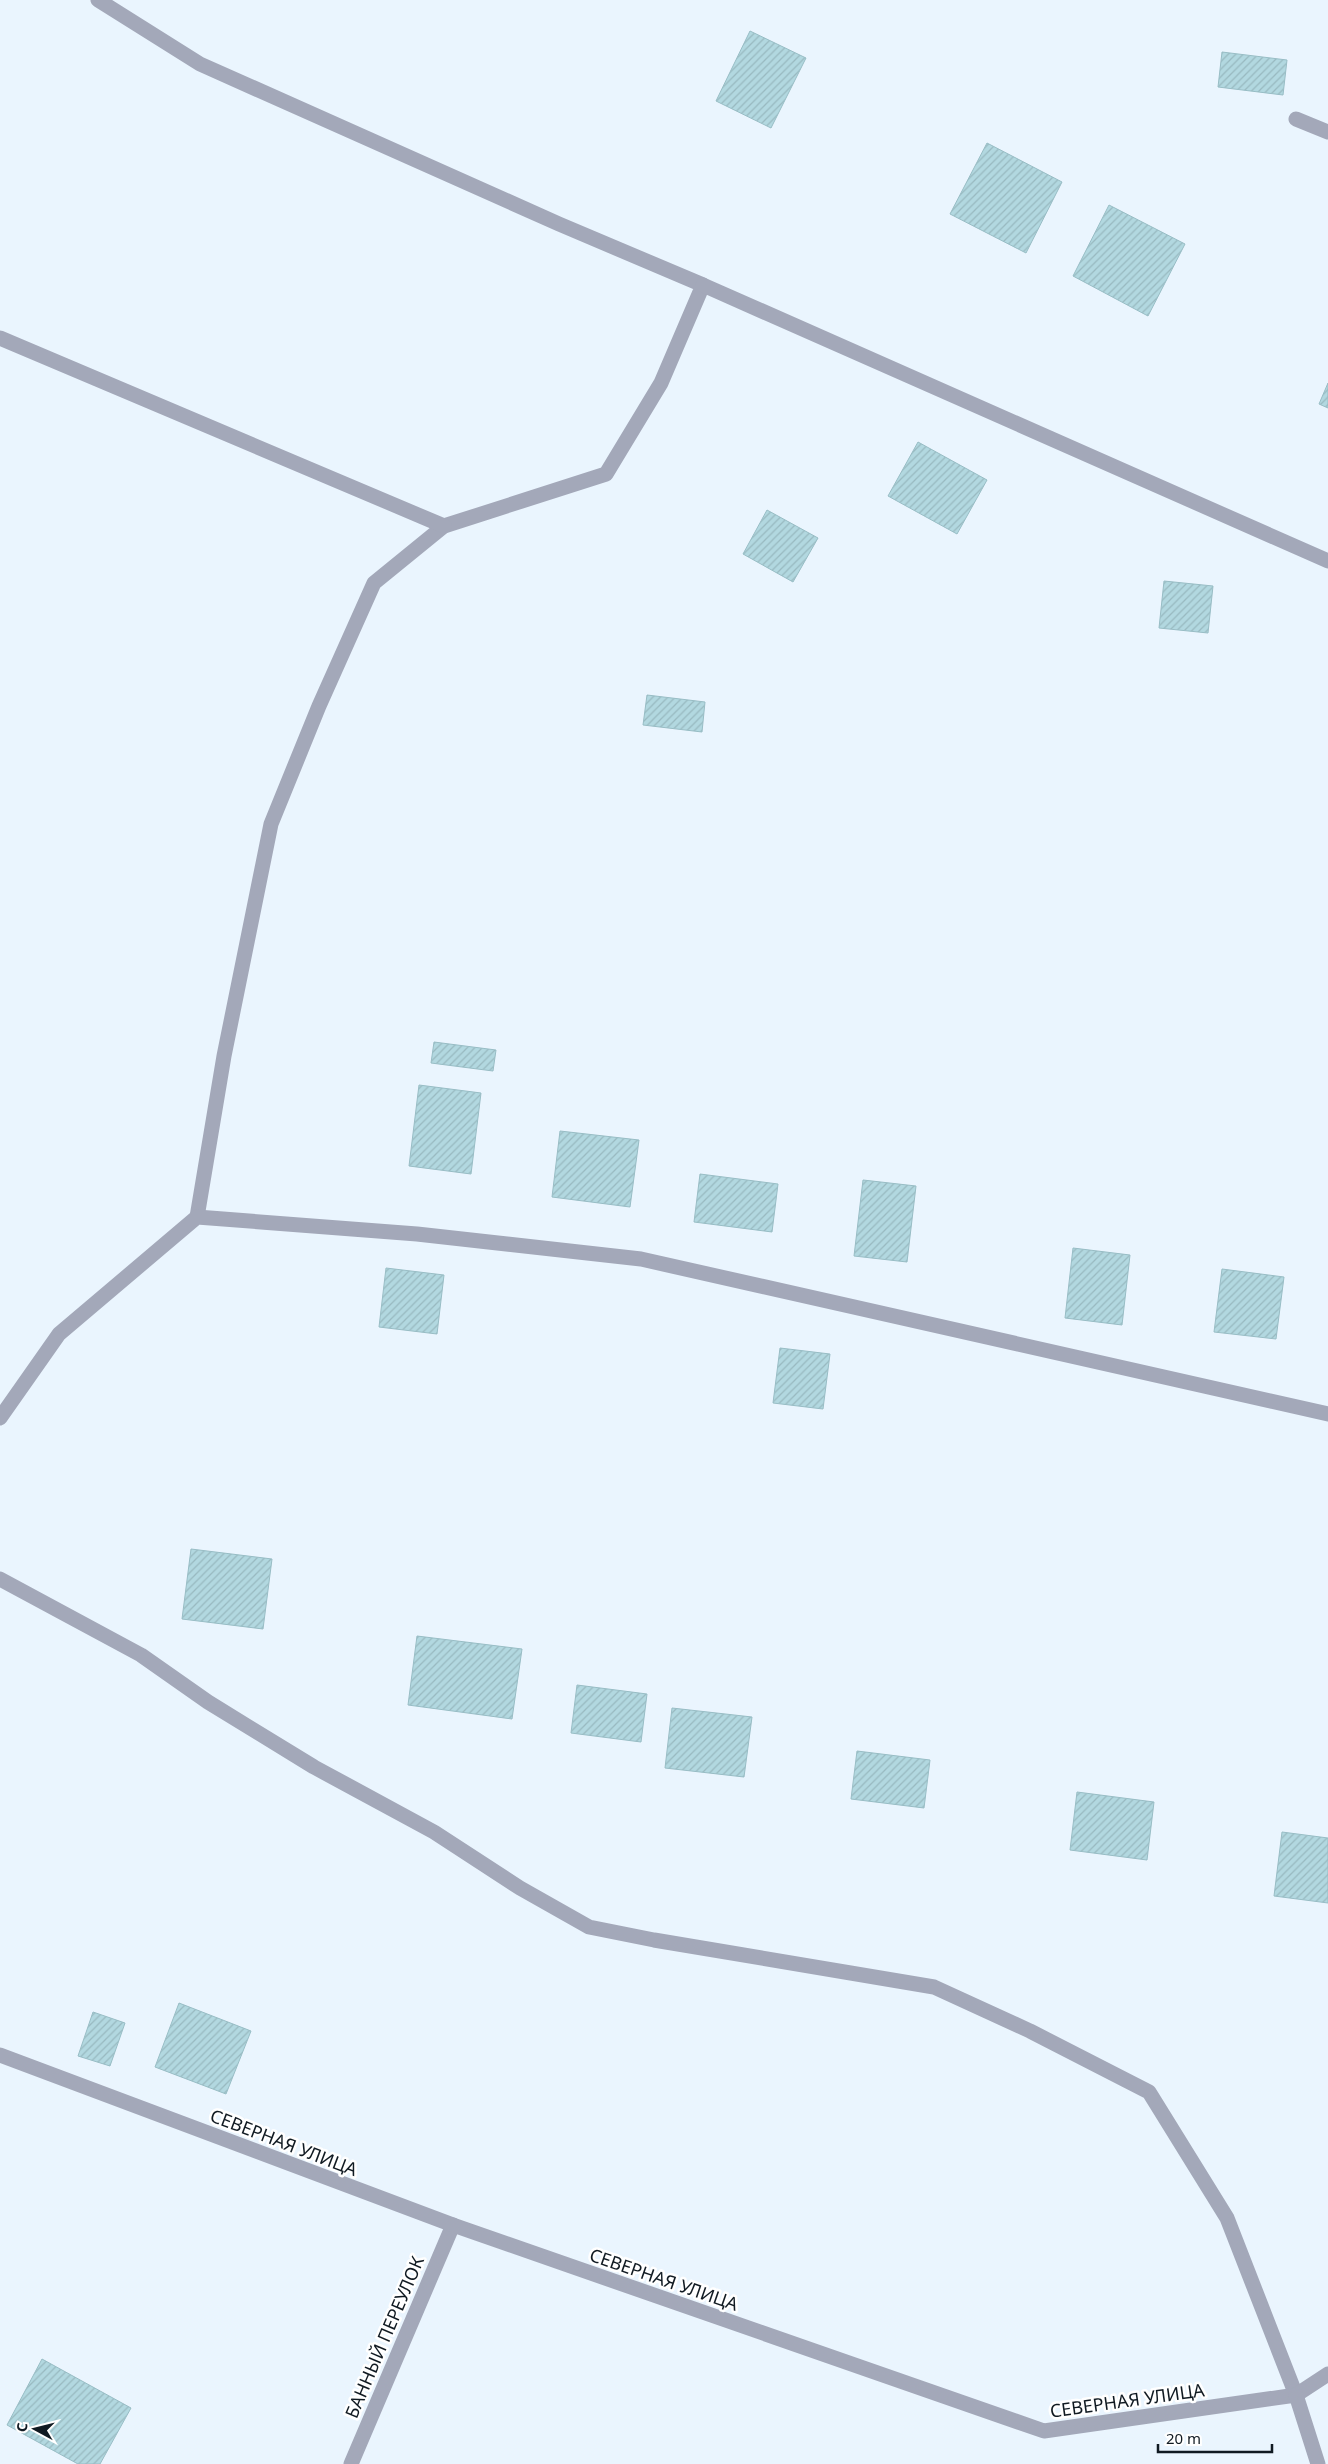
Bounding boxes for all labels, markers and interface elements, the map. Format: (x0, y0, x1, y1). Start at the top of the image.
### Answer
street label: СЕВЕРНАЯ УЛИЦА (207, 2103, 361, 2181)
street label: СЕВЕРНАЯ УЛИЦА (587, 2242, 742, 2316)
street label: БАННЫЙ ПЕРЕУЛОК (339, 2252, 429, 2422)
street label: СЕВЕРНАЯ УЛИЦА (1048, 2377, 1206, 2423)
north arrow (10, 2404, 60, 2454)
text: С (12, 2422, 32, 2433)
scale bar (1158, 2422, 1272, 2454)
text: 20 m (1166, 2428, 1201, 2448)

